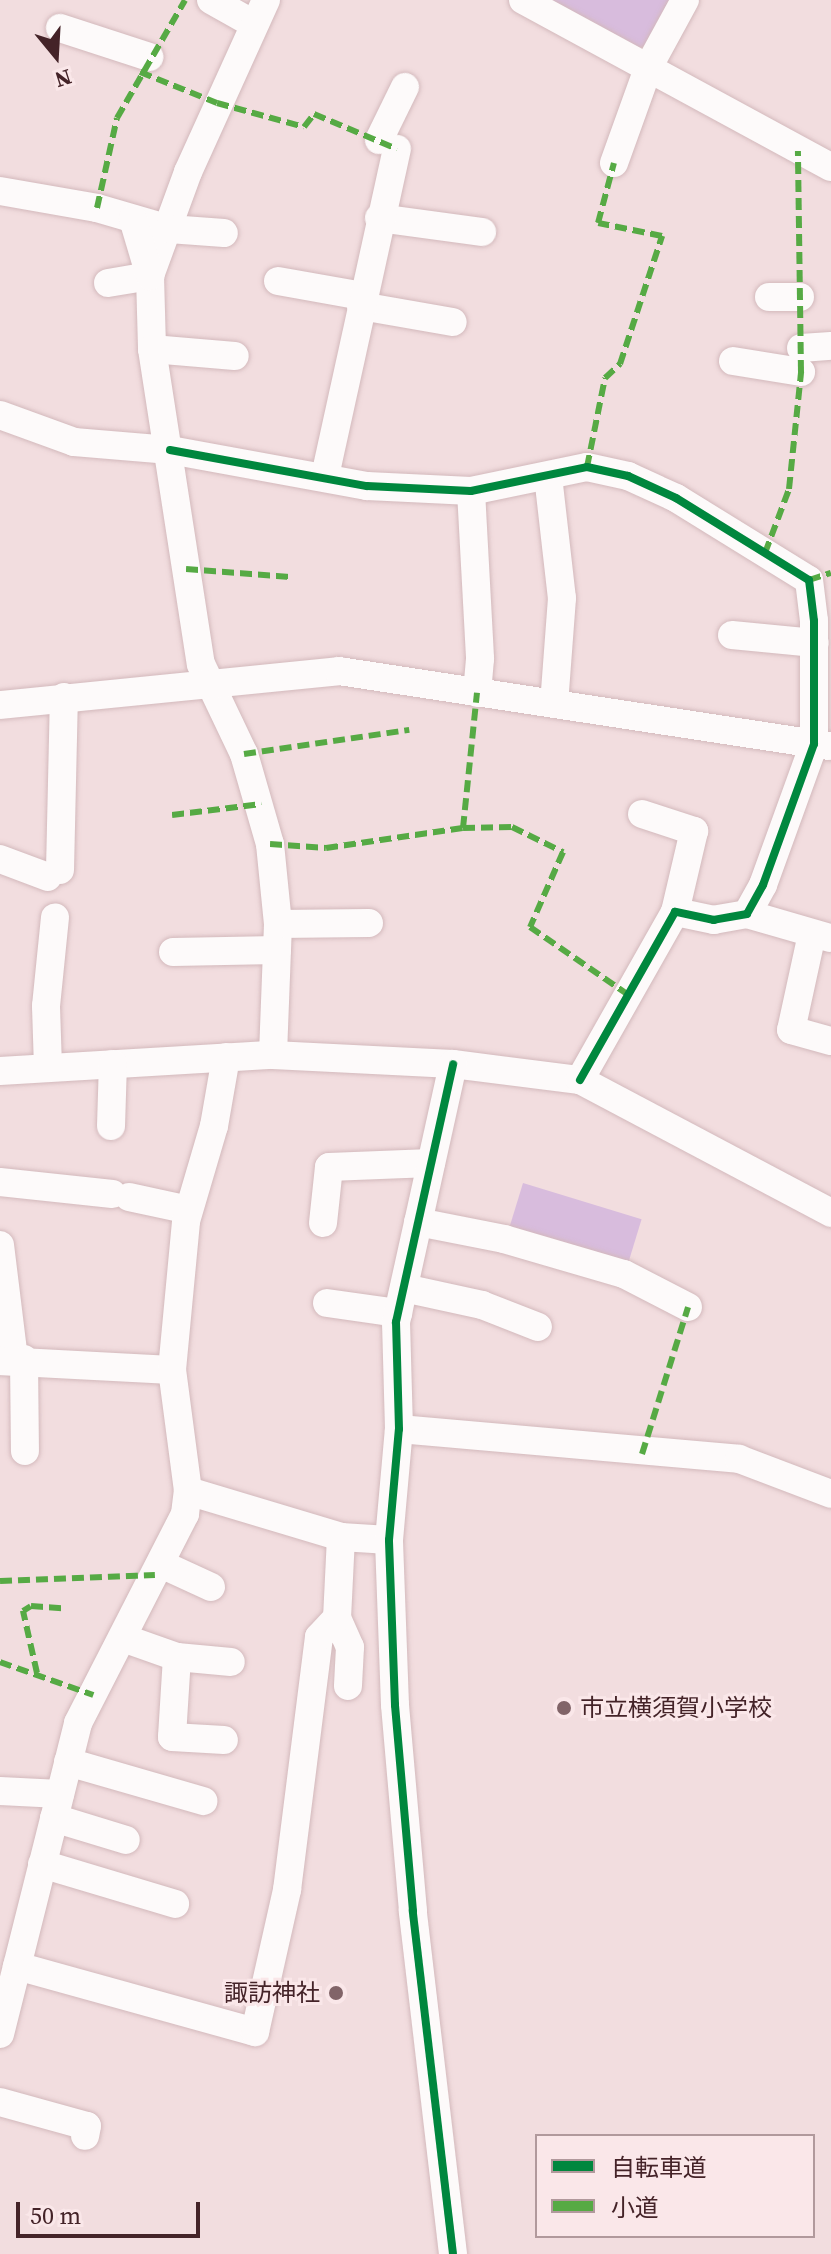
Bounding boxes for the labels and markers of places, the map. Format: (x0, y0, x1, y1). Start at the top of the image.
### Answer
place label: 市立横須賀小学校 (580, 1694, 772, 1722)
marker: 市立横須賀小学校 (555, 1699, 573, 1717)
place label: 諏訪神社 (224, 1979, 320, 2007)
marker: 諏訪神社 (327, 1984, 345, 2002)

